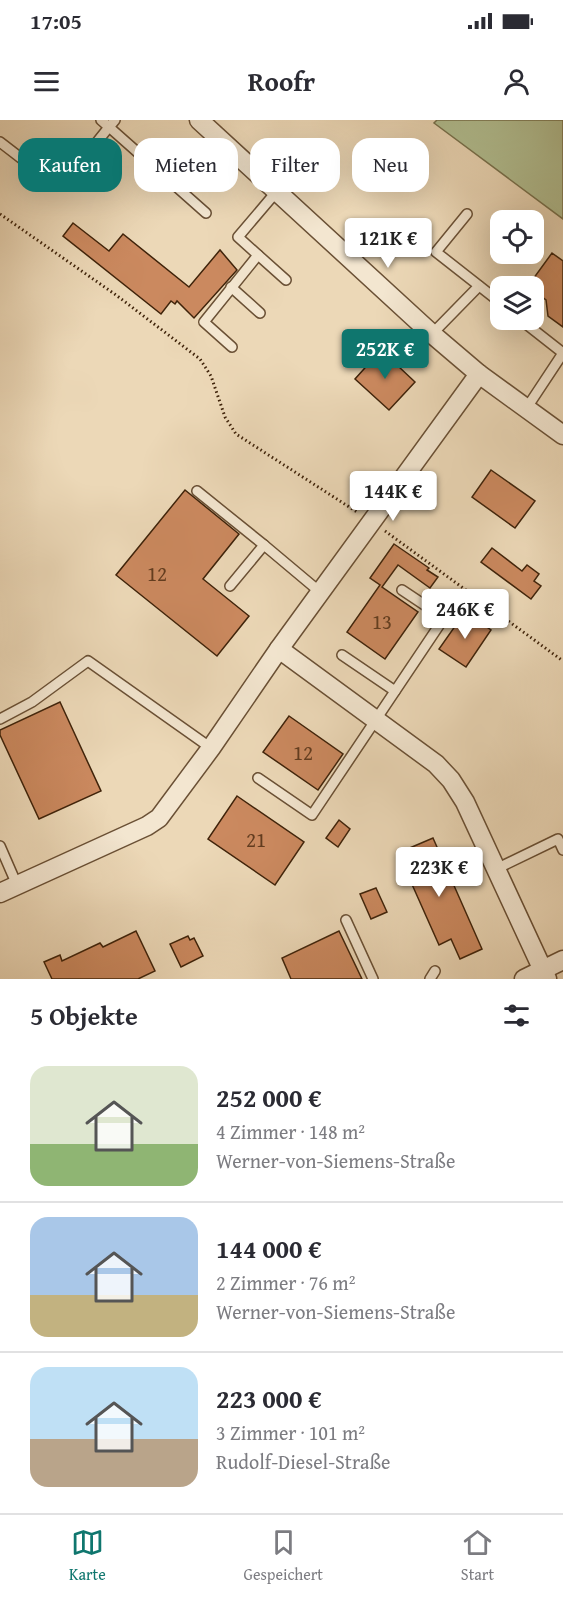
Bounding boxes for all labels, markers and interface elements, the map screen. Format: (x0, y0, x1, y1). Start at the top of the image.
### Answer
text: 17:05 (30, 5, 82, 37)
text: Roofr (248, 61, 315, 101)
icon: menu (30, 65, 63, 98)
icon: person (500, 65, 533, 98)
chip: Kaufen (18, 138, 122, 192)
chip: Mieten (134, 138, 238, 192)
chip: Filter (250, 138, 340, 192)
chip: Neu (352, 138, 429, 192)
map controls (490, 210, 544, 330)
button: locate (490, 210, 544, 264)
pin: 121K € (339, 218, 437, 269)
text: 121K € (359, 223, 417, 252)
button: layers (490, 276, 544, 330)
pin: 252K € (336, 329, 434, 380)
text: 252K € (356, 334, 414, 363)
pin: 144K € (344, 471, 442, 522)
text: 144K € (364, 476, 422, 505)
house number: 12 (147, 558, 167, 589)
pin: 246K € (416, 589, 514, 640)
text: 246K € (436, 594, 494, 623)
house number: 13 (372, 606, 392, 637)
house number: 12 (293, 737, 313, 768)
house number: 21 (246, 824, 266, 855)
pin: 223K € (390, 847, 488, 898)
text: 223K € (410, 852, 468, 881)
text: 5 Objekte (30, 996, 138, 1035)
icon: filters (500, 999, 533, 1032)
text: 252 000 € (216, 1078, 322, 1117)
icon: home (78, 1090, 150, 1162)
text: 4 Zimmer · 148 m² (216, 1117, 365, 1146)
text: Werner-von-Siemens-Straße (216, 1146, 455, 1175)
text: 144 000 € (216, 1229, 322, 1268)
icon: home (78, 1241, 150, 1313)
text: 2 Zimmer · 76 m² (216, 1268, 355, 1297)
text: Werner-von-Siemens-Straße (216, 1297, 455, 1326)
text: 223 000 € (216, 1379, 322, 1418)
icon: home (78, 1391, 150, 1463)
text: 3 Zimmer · 101 m² (216, 1418, 365, 1447)
text: Rudolf-Diesel-Straße (216, 1447, 391, 1476)
tab: Karte (69, 1526, 106, 1586)
tab: Gespeichert (244, 1526, 323, 1586)
tab: Start (461, 1526, 494, 1586)

